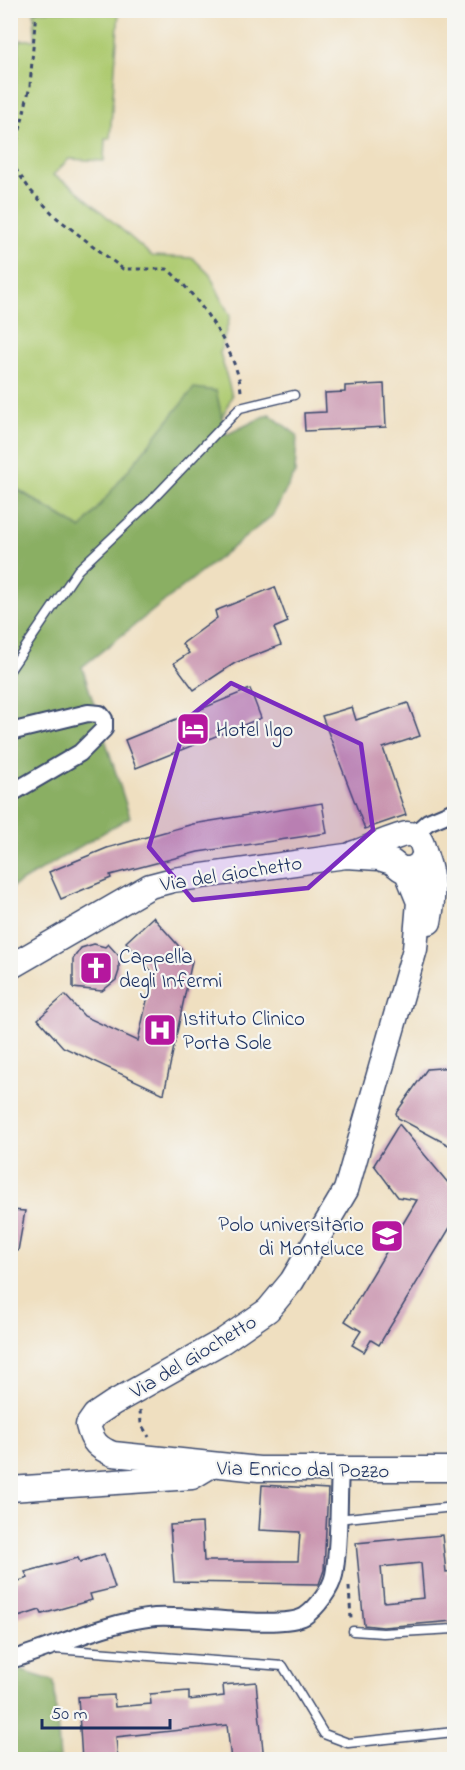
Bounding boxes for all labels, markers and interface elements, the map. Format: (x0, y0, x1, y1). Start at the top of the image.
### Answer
hotel icon: Hotel Ilgo (175, 711, 211, 747)
place label: Hotel Ilgo (216, 716, 293, 748)
street label: Via del Giochetto (157, 849, 304, 901)
place label: Cappella degli Infermi (119, 943, 222, 999)
church icon: Cappella degli Infermi (78, 950, 114, 986)
place label: Istituto Clinico Porta Sole (183, 1005, 305, 1059)
hospital icon: Istituto Clinico Porta Sole (142, 1012, 178, 1048)
place label: Polo universitario di Monteluce (218, 1211, 365, 1265)
school or university icon: Polo universitario di Monteluce (369, 1218, 405, 1254)
street label: Via del Giochetto (124, 1308, 263, 1408)
street label: Via Enrico dal Pozzo (216, 1454, 389, 1488)
scale bar (42, 1692, 170, 1730)
text: 50 m (51, 1702, 88, 1728)

